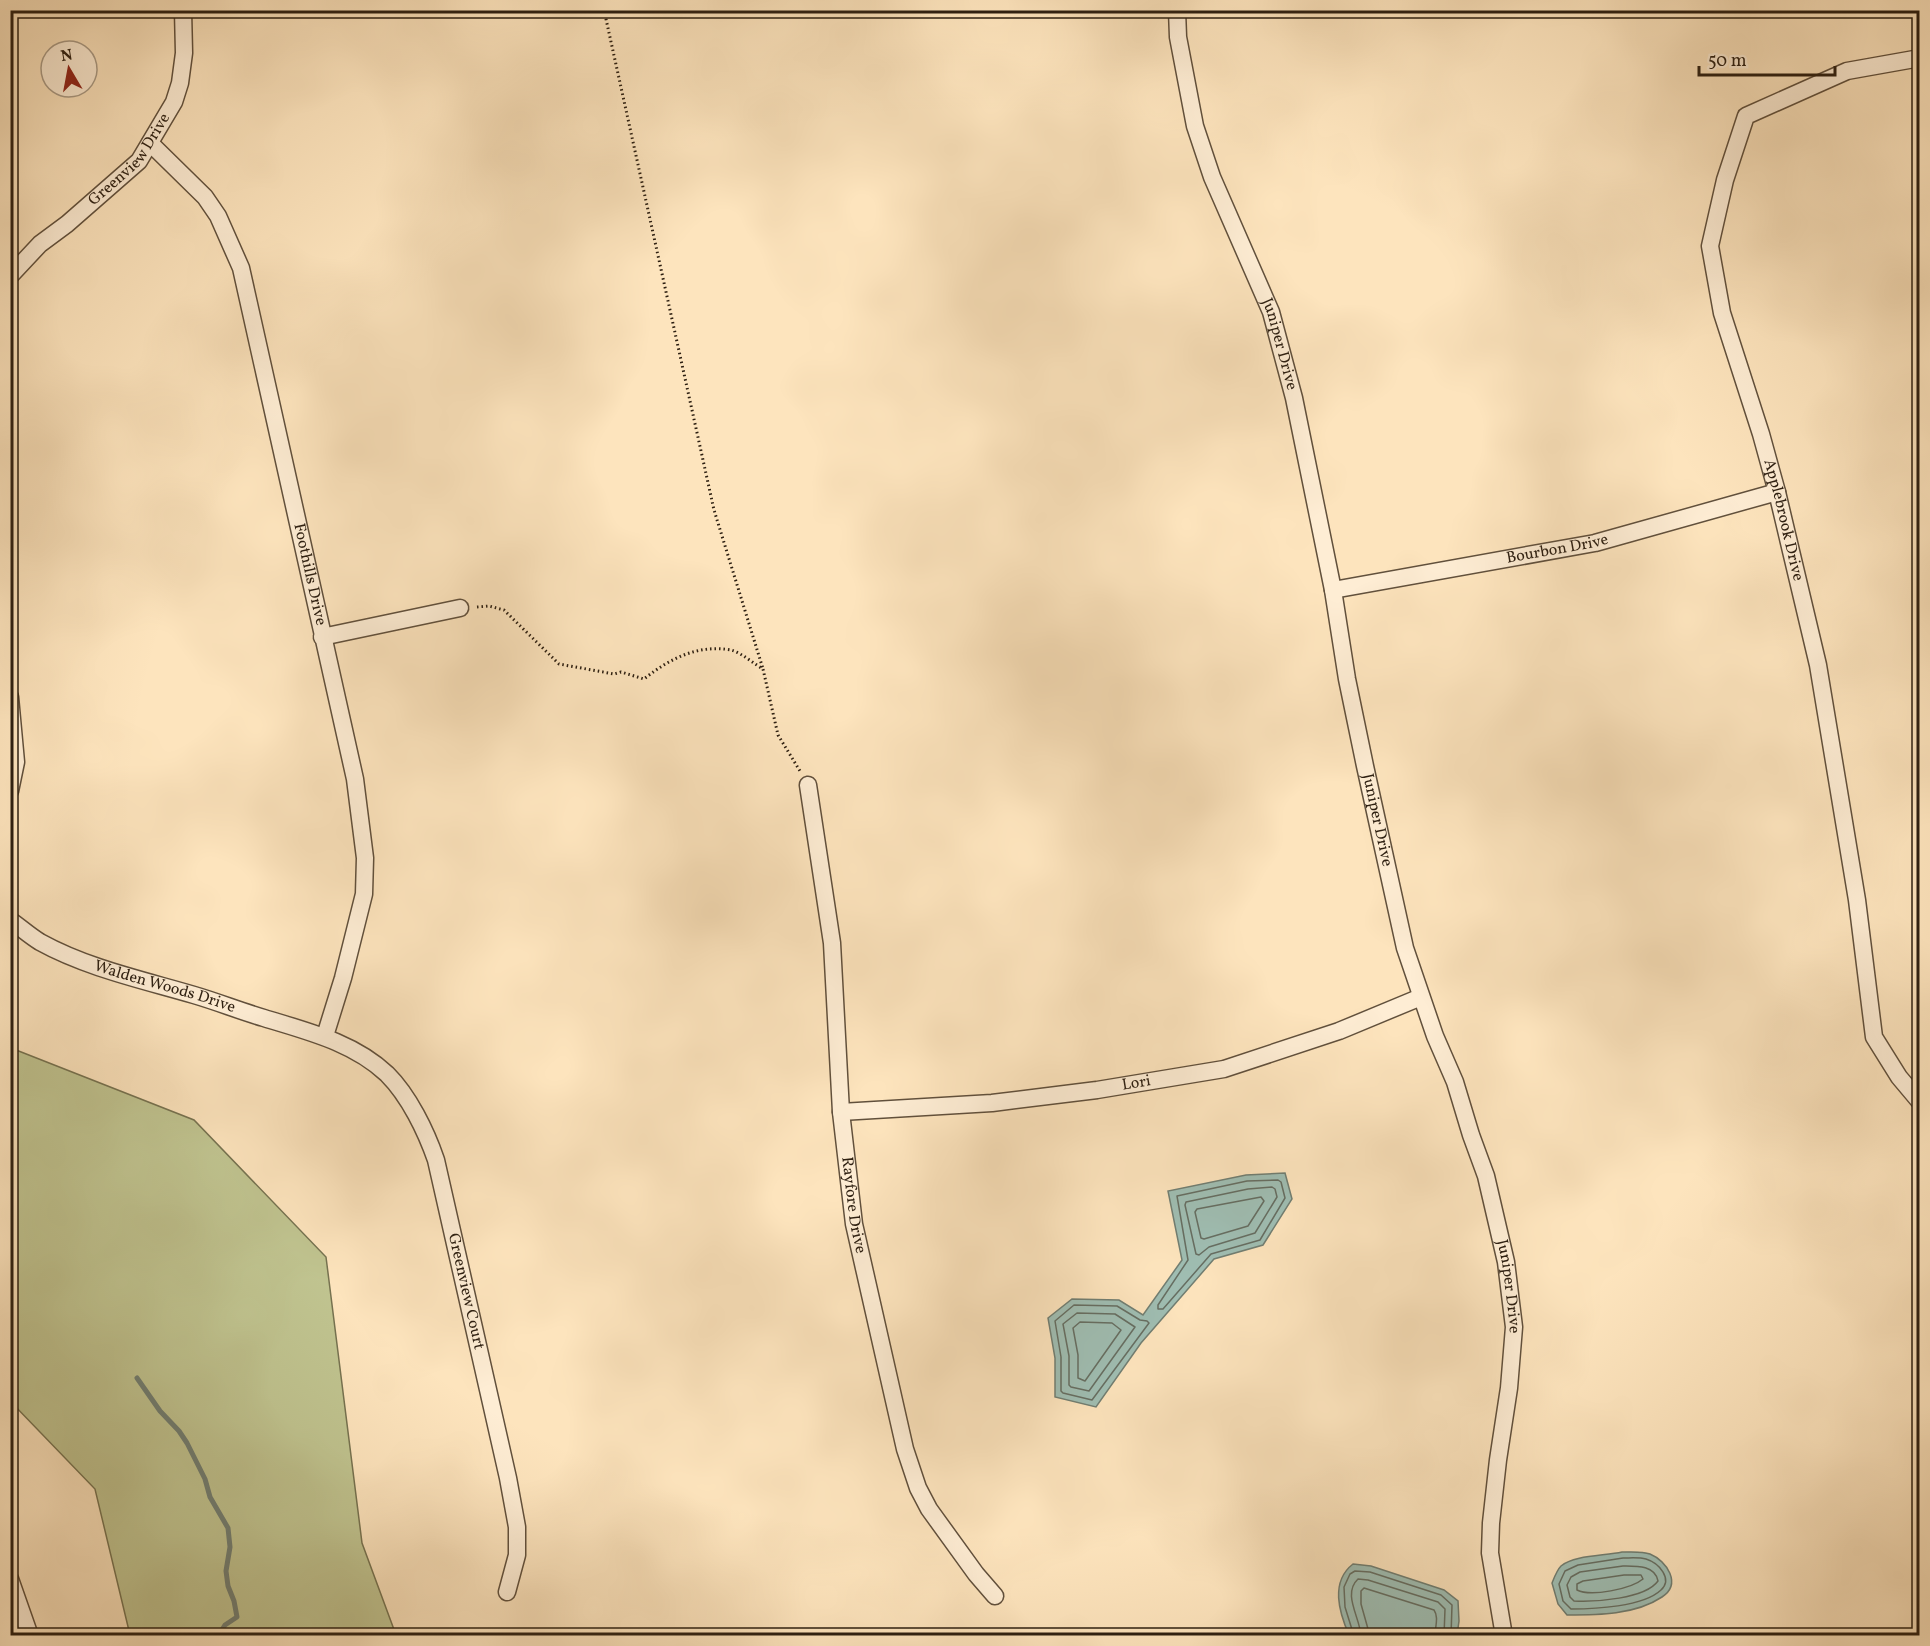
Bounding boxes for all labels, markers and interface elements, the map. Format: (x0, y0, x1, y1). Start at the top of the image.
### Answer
north arrow (39, 39, 99, 99)
scale bar (1699, 39, 1836, 77)
text: N (59, 44, 75, 68)
text: 50 m (1708, 49, 1747, 74)
street label: Greenview Drive (84, 109, 176, 211)
street label: Juniper Drive (1255, 295, 1302, 393)
street label: Applebrook Drive (1758, 457, 1809, 583)
street label: Foothills Drive (287, 521, 331, 628)
street label: Bourbon Drive (1505, 529, 1611, 570)
street label: Juniper Drive (1356, 772, 1398, 869)
street label: Walden Woods Drive (91, 955, 238, 1019)
street label: Lori (1120, 1070, 1153, 1097)
street label: Rayfore Drive (835, 1156, 871, 1256)
street label: Greenview Court (442, 1231, 490, 1352)
street label: Juniper Drive (1490, 1237, 1525, 1334)

